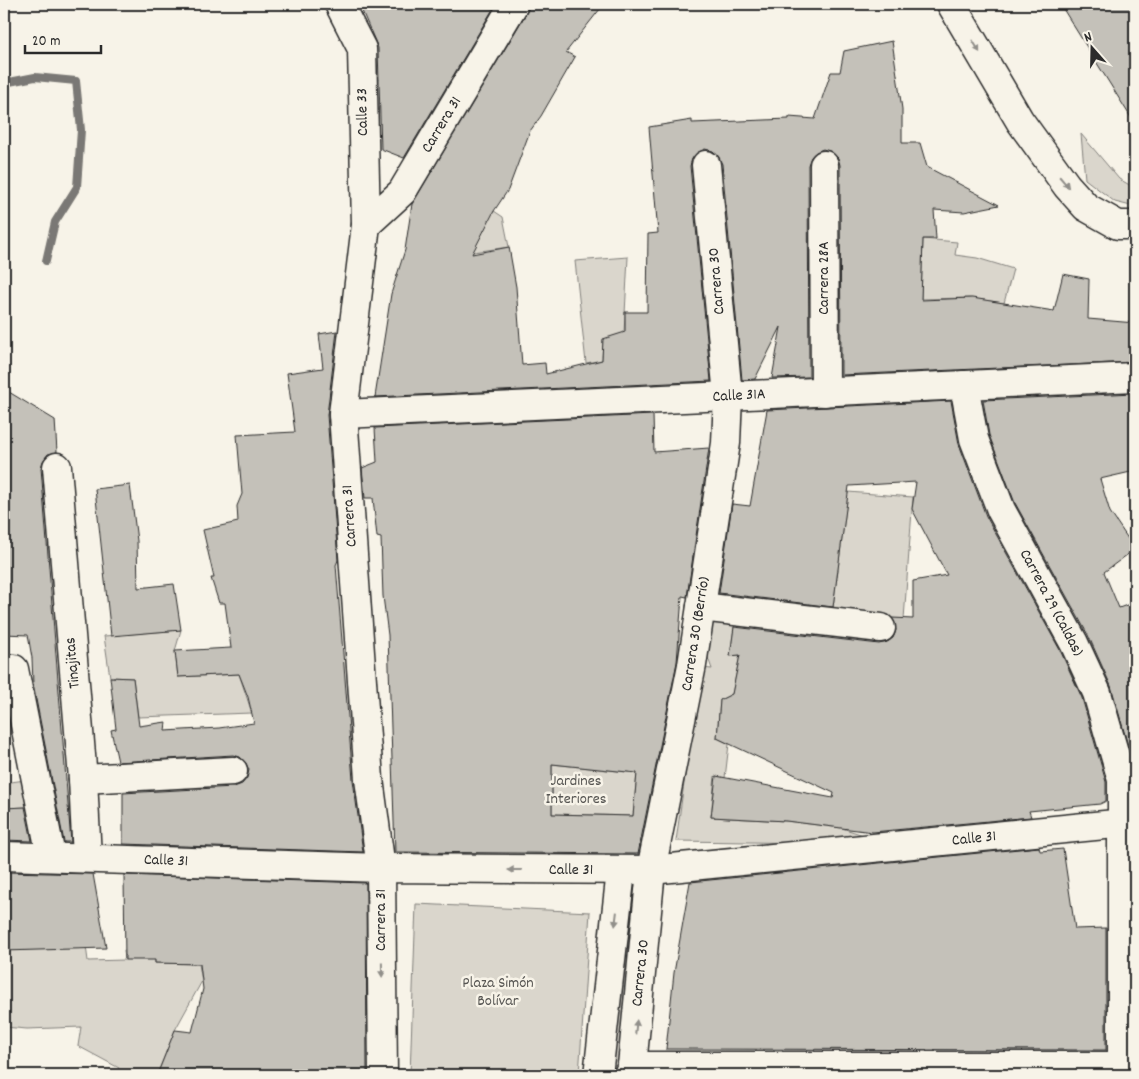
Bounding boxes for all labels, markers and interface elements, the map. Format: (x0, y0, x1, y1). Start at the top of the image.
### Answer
scale bar (25, 22, 101, 54)
north arrow (1066, 22, 1116, 72)
text: N (1082, 27, 1095, 48)
text: 20 m (32, 31, 60, 53)
one-way arrow (971, 39, 980, 52)
street label: Calle 33 (351, 88, 375, 136)
street label: Carrera 31 (416, 92, 468, 158)
one-way arrow (1058, 175, 1069, 188)
street label: Carrera 28A (813, 241, 836, 315)
street label: Carrera 30 (703, 247, 731, 315)
street label: Calle 31A (712, 383, 766, 409)
street label: Carrera 31 (336, 484, 364, 548)
street label: Carrera 29 (Caldas) (1013, 545, 1089, 661)
street label: Carrera 30 (Berrío) (676, 575, 716, 693)
street label: Tinajitas (59, 636, 87, 690)
park label: Jardines Interiores (546, 770, 607, 811)
street label: Calle 31 (951, 825, 997, 853)
street label: Calle 31 (143, 849, 189, 873)
street label: Calle 31 (549, 859, 593, 882)
one-way arrow (507, 866, 523, 874)
street label: Carrera 31 (370, 889, 393, 951)
one-way arrow (612, 911, 620, 927)
street label: Carrera 30 (626, 938, 656, 1008)
one-way arrow (378, 962, 386, 978)
park label: Plaza Simón Bolívar (462, 972, 534, 1013)
one-way arrow (632, 1019, 640, 1035)

